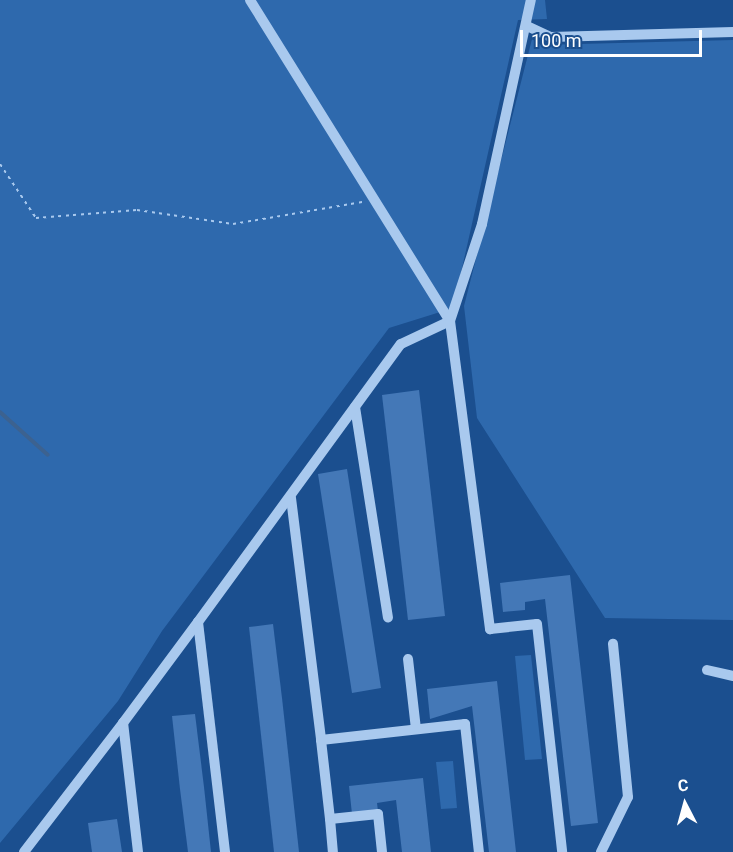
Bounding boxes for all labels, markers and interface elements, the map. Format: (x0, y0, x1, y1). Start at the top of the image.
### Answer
scale bar (523, 18, 704, 56)
text: 100 m (531, 30, 582, 51)
north arrow (655, 774, 715, 834)
text: С (677, 776, 689, 796)

